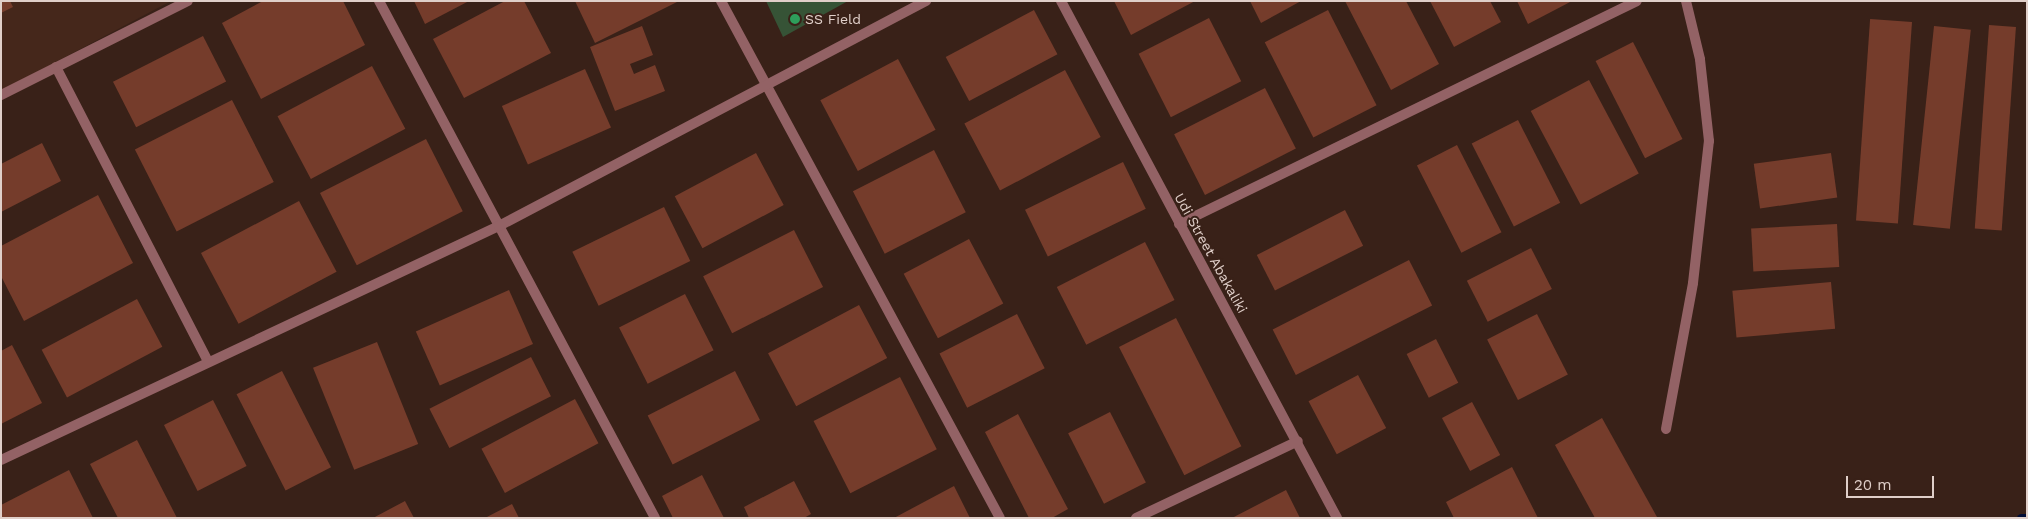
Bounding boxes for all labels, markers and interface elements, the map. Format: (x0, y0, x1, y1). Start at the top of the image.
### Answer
place label: SS Field (805, 11, 861, 27)
marker: SS Field (789, 13, 801, 25)
street label: Udi Street Abakaliki (1171, 190, 1251, 316)
scale bar (1848, 466, 1936, 498)
text: 20 m (1854, 476, 1892, 494)

